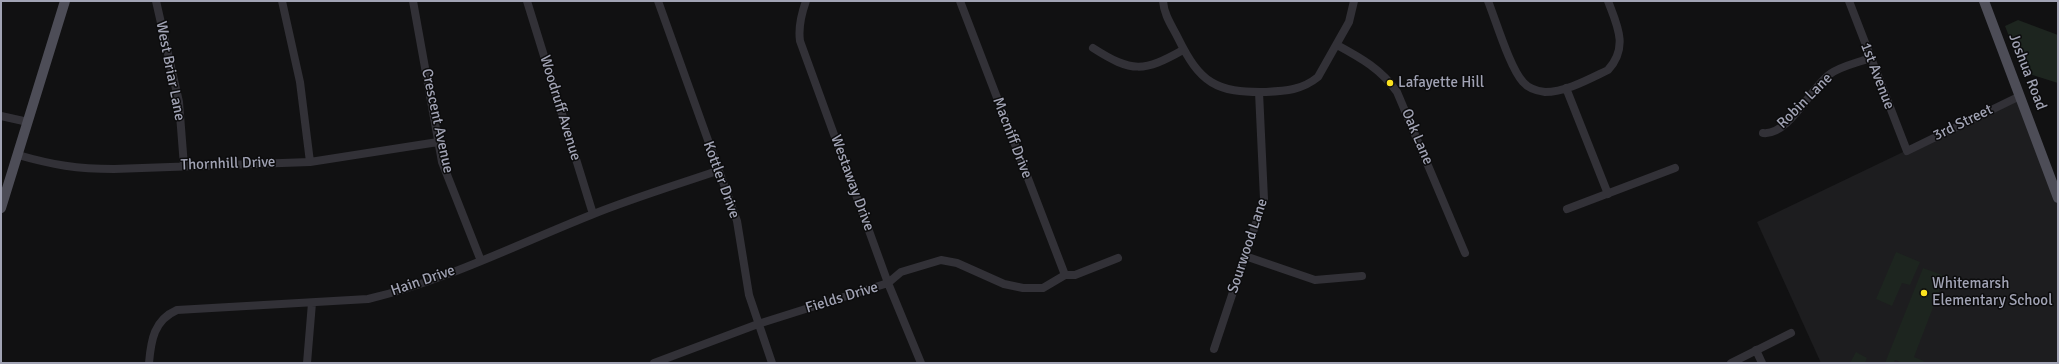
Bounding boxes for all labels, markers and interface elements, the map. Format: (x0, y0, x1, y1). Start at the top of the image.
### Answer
street label: West Briar Lane (152, 20, 188, 122)
street label: Joshua Road (2004, 31, 2050, 113)
street label: 1st Avenue (1856, 40, 1898, 112)
street label: Woodruff Avenue (535, 53, 585, 163)
street label: Crescent Avenue (417, 67, 457, 175)
street label: Robin Lane (1774, 70, 1836, 132)
place label: Lafayette Hill (1398, 74, 1484, 92)
marker: Lafayette Hill (1385, 78, 1395, 88)
street label: Macniff Drive (988, 95, 1036, 181)
street label: 3rd Street (1930, 101, 1996, 145)
street label: Oak Lane (1397, 106, 1437, 168)
street label: Westaway Drive (826, 133, 878, 233)
street label: Kottler Drive (699, 139, 743, 221)
street label: Thornhill Drive (180, 153, 276, 175)
street label: Sourwood Lane (1224, 196, 1272, 296)
street label: Hain Drive (388, 262, 458, 300)
place label: Whitemarsh Elementary School (1932, 275, 2053, 310)
street label: Fields Drive (803, 278, 881, 318)
marker: Whitemarsh Elementary School (1919, 288, 1929, 298)

